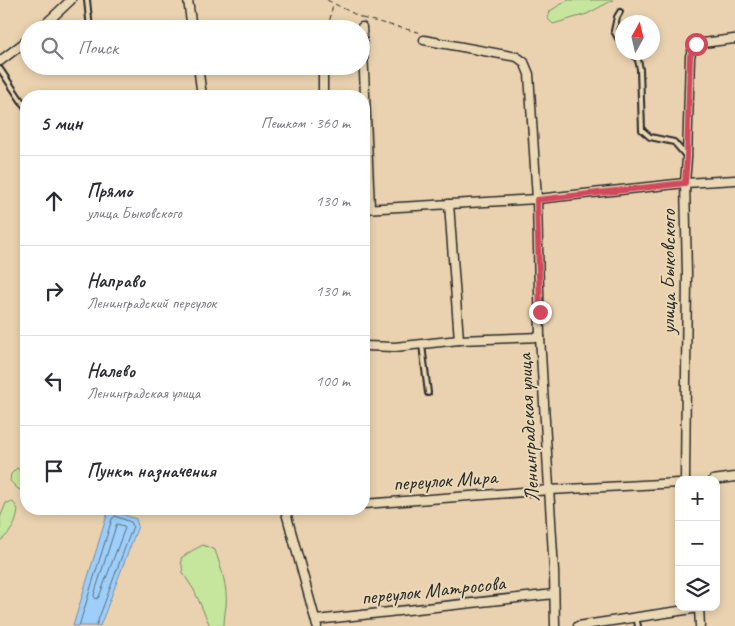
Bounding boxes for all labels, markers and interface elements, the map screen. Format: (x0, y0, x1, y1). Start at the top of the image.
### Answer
north arrow (615, 15, 660, 60)
search box (20, 20, 370, 75)
route start (685, 33, 708, 56)
icon: search (38, 34, 66, 62)
text: Поиск (78, 36, 118, 60)
text: 5 мин (40, 110, 82, 136)
text: Пешком · 360 m (261, 113, 350, 133)
text: Прямо (87, 179, 132, 203)
icon: ahead (40, 187, 68, 215)
text: 130 m (316, 191, 350, 211)
text: улица Быковского (87, 203, 182, 223)
street label: улица Быковского (655, 208, 681, 336)
text: Направо (87, 269, 145, 293)
icon: right (40, 277, 68, 305)
text: 130 m (316, 281, 350, 301)
text: Ленинградский переулок (87, 293, 216, 313)
route end (529, 301, 552, 324)
street label: Ленинградская улица (511, 352, 545, 503)
text: Налево (87, 359, 135, 383)
icon: left (40, 367, 68, 395)
text: 100 m (316, 371, 350, 391)
text: Ленинградская улица (87, 383, 200, 403)
icon: arrive (40, 457, 68, 485)
text: Пункт назначения (87, 459, 216, 483)
street label: переулок Мира (392, 463, 500, 497)
map controls (675, 476, 720, 611)
button: + (675, 476, 720, 521)
button: − (675, 521, 720, 566)
button: layers (675, 566, 720, 611)
street label: переулок Матросова (360, 569, 508, 610)

